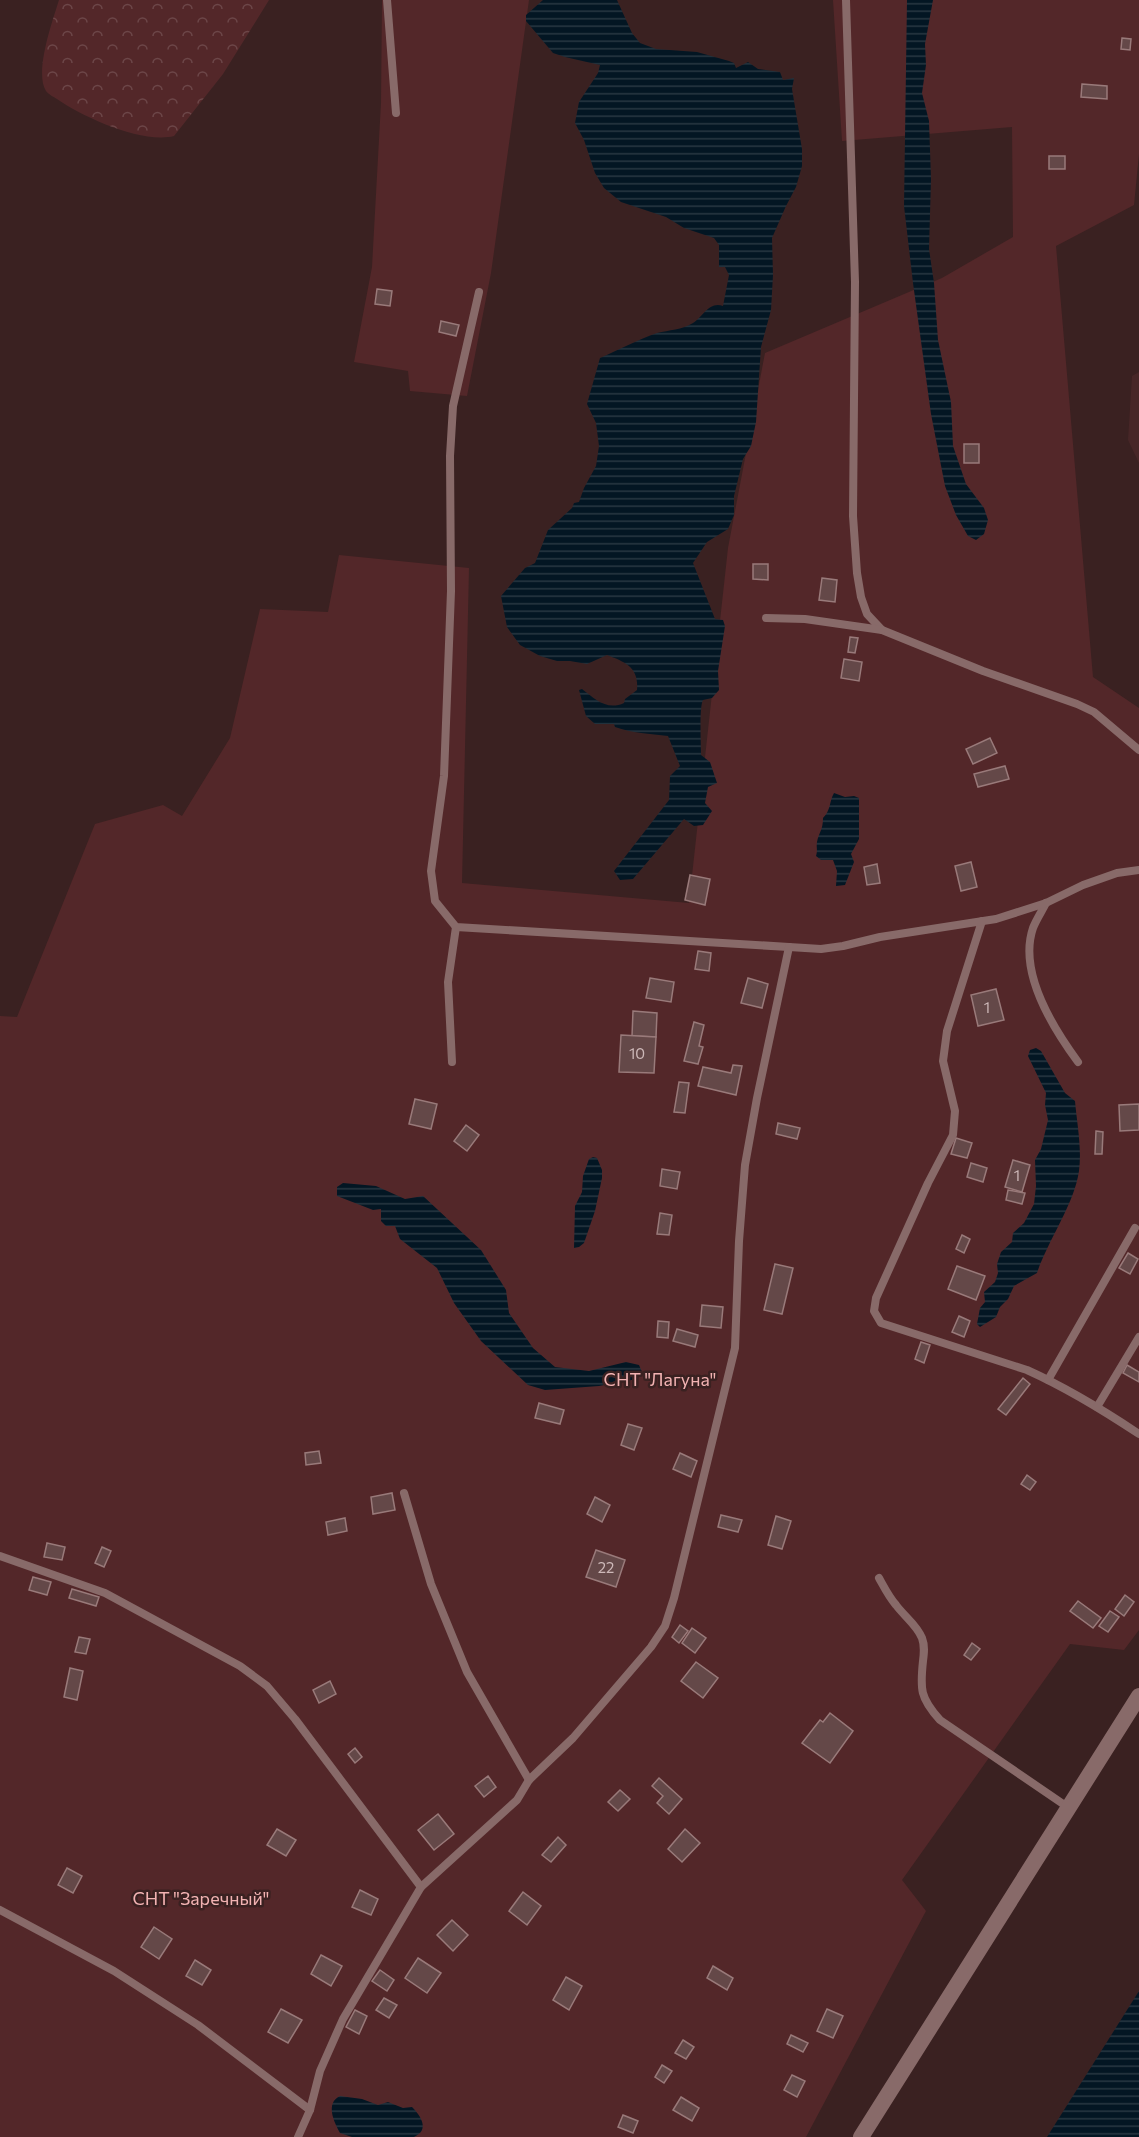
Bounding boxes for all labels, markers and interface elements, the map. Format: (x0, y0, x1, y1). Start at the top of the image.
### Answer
house number: 1 (984, 998, 990, 1016)
house number: 10 (629, 1044, 645, 1062)
house number: 1 (1014, 1166, 1020, 1184)
park label: СНТ "Лагуна" (604, 1368, 716, 1390)
house number: 22 (598, 1558, 614, 1576)
park label: СНТ "Заречный" (132, 1887, 270, 1909)

